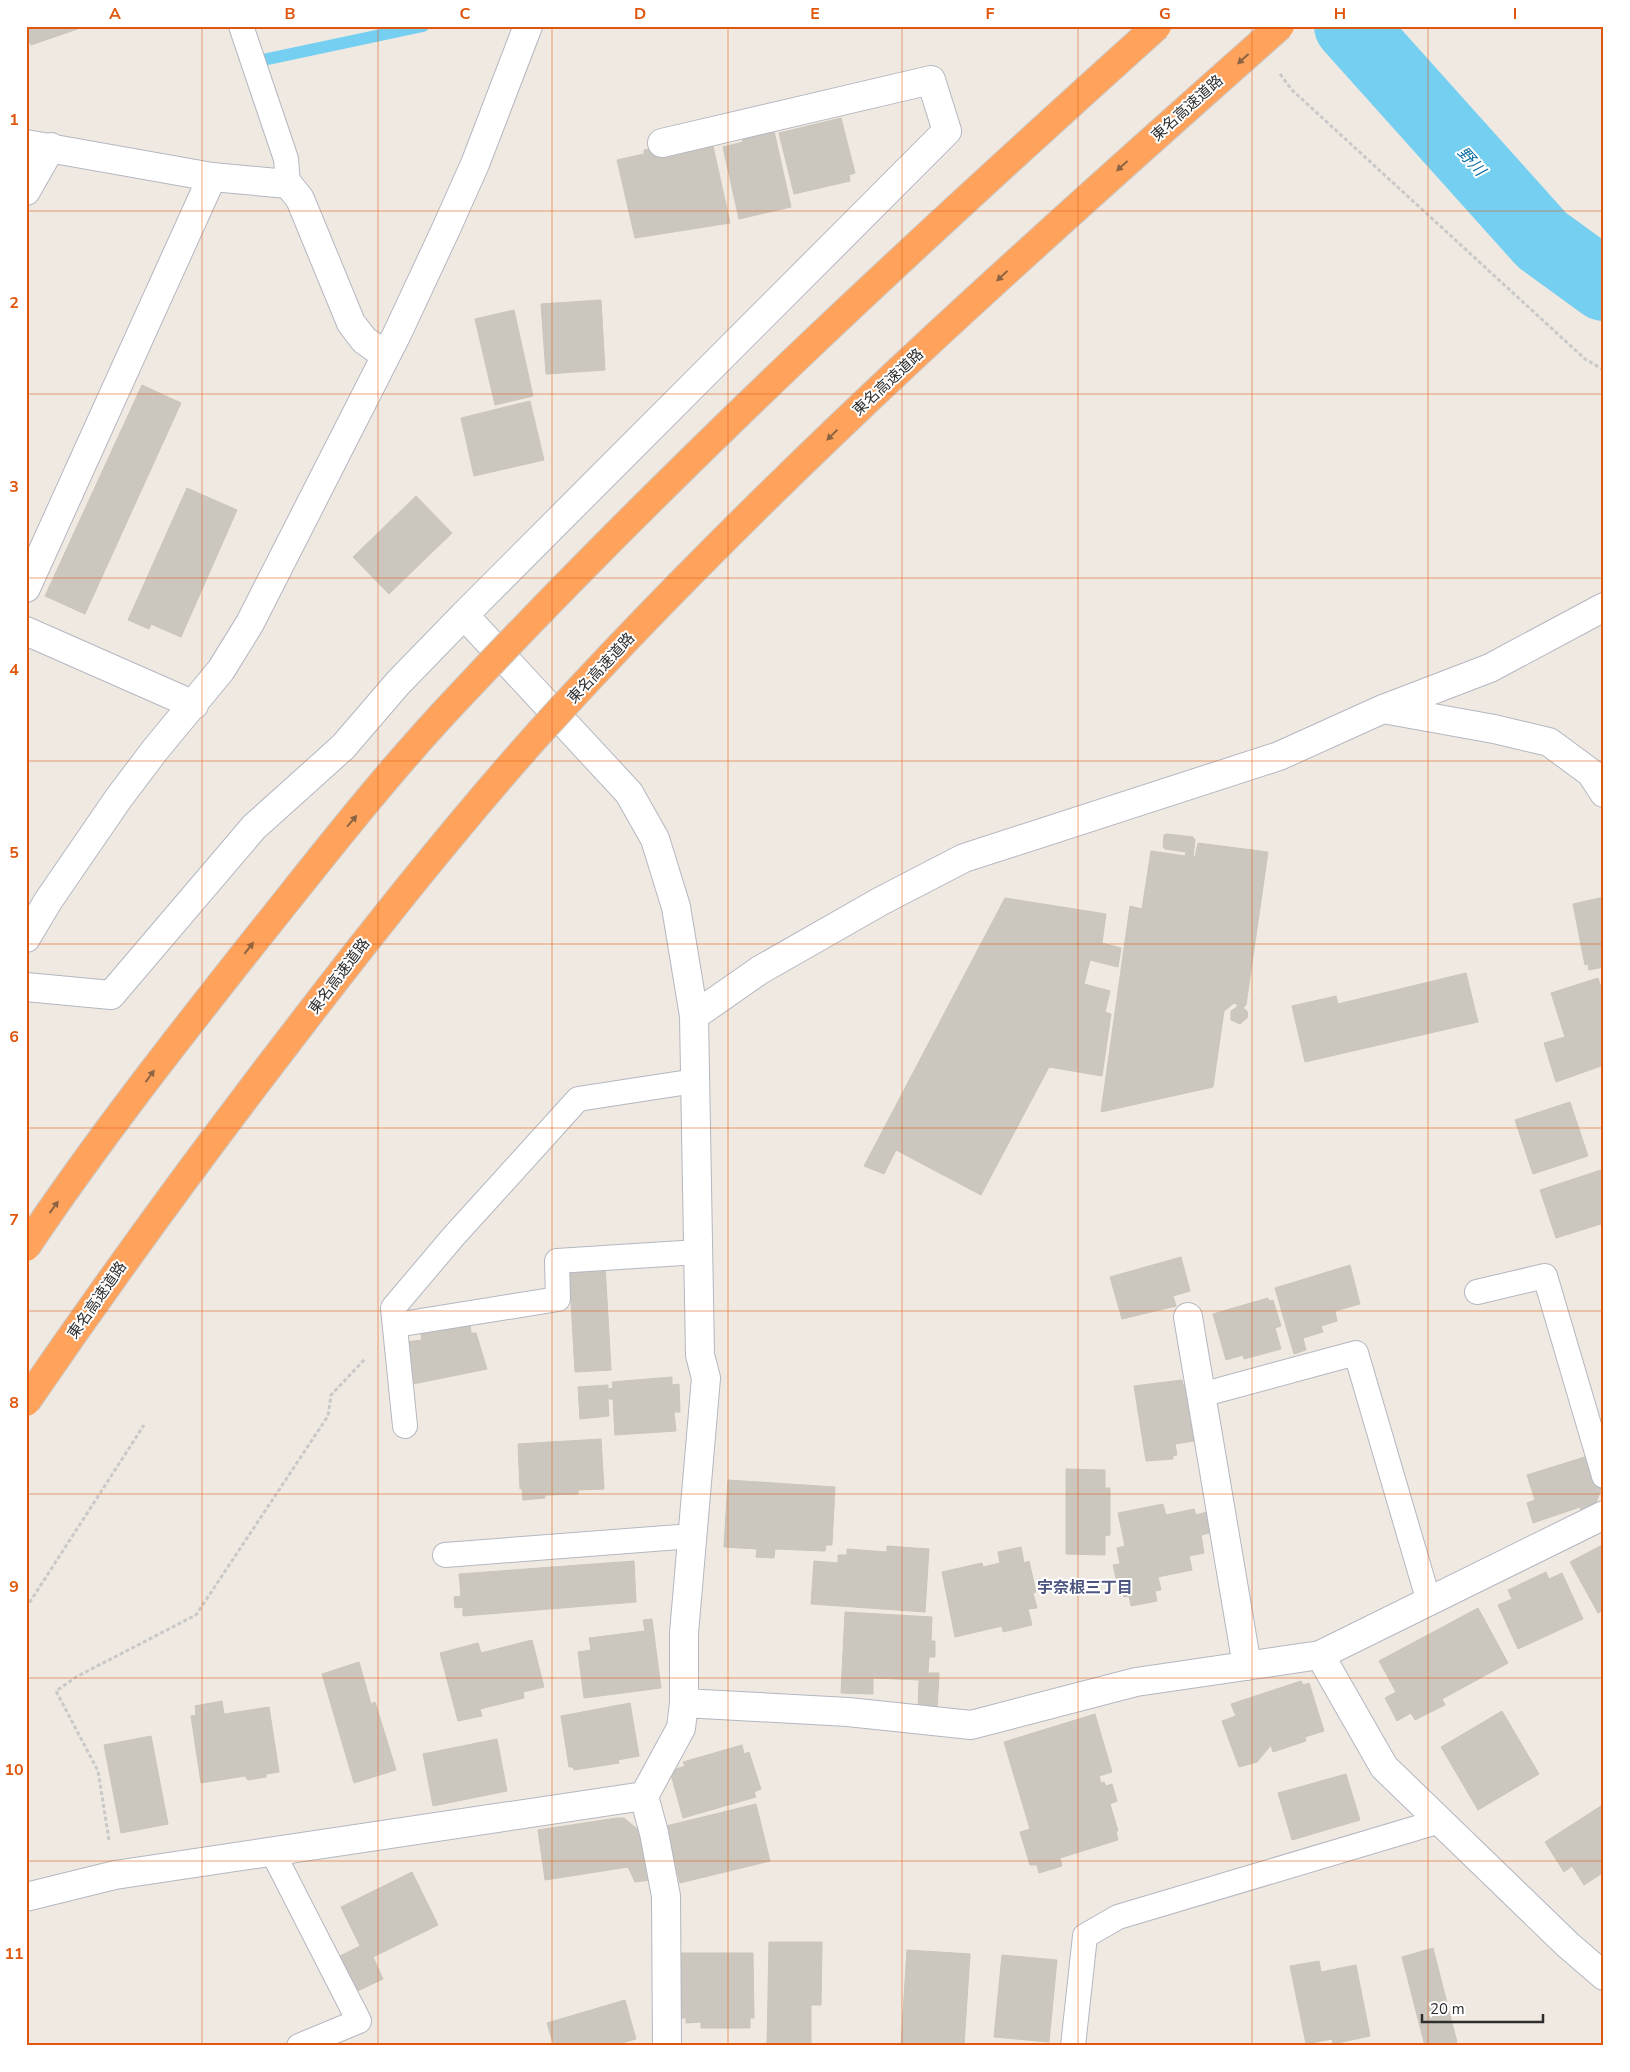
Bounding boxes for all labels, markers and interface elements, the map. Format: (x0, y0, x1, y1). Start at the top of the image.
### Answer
text: A (109, 3, 121, 25)
text: B (284, 3, 296, 25)
text: C (460, 3, 471, 25)
text: D (634, 3, 646, 25)
text: E (810, 3, 820, 25)
text: F (986, 3, 995, 25)
text: G (1159, 3, 1171, 25)
text: H (1334, 3, 1346, 25)
text: I (1513, 3, 1517, 25)
one-way arrow (1237, 53, 1250, 64)
street label: 東名高速道路 (1147, 70, 1227, 146)
text: 1 (9, 109, 19, 131)
water label: 野川 (1452, 142, 1491, 182)
one-way arrow (1115, 161, 1128, 172)
one-way arrow (996, 270, 1008, 282)
text: 2 (9, 292, 19, 314)
street label: 東名高速道路 (848, 344, 928, 420)
one-way arrow (826, 429, 838, 441)
text: 3 (9, 476, 19, 498)
street label: 東名高速道路 (563, 628, 639, 708)
text: 4 (9, 659, 19, 681)
one-way arrow (346, 815, 357, 828)
text: 5 (9, 842, 19, 864)
street label: 東名高速道路 (304, 934, 374, 1018)
one-way arrow (244, 941, 255, 954)
text: 6 (9, 1026, 19, 1048)
one-way arrow (145, 1069, 155, 1083)
one-way arrow (49, 1200, 59, 1214)
text: 7 (9, 1209, 19, 1231)
street label: 東名高速道路 (63, 1257, 131, 1343)
text: 8 (9, 1392, 19, 1414)
text: 9 (9, 1576, 19, 1598)
district label: 宇奈根三丁目 (1037, 1577, 1133, 1599)
text: 10 (4, 1759, 24, 1781)
text: 11 (4, 1943, 24, 1965)
scale bar (1422, 1992, 1544, 2024)
text: 20 m (1430, 1999, 1465, 2019)

